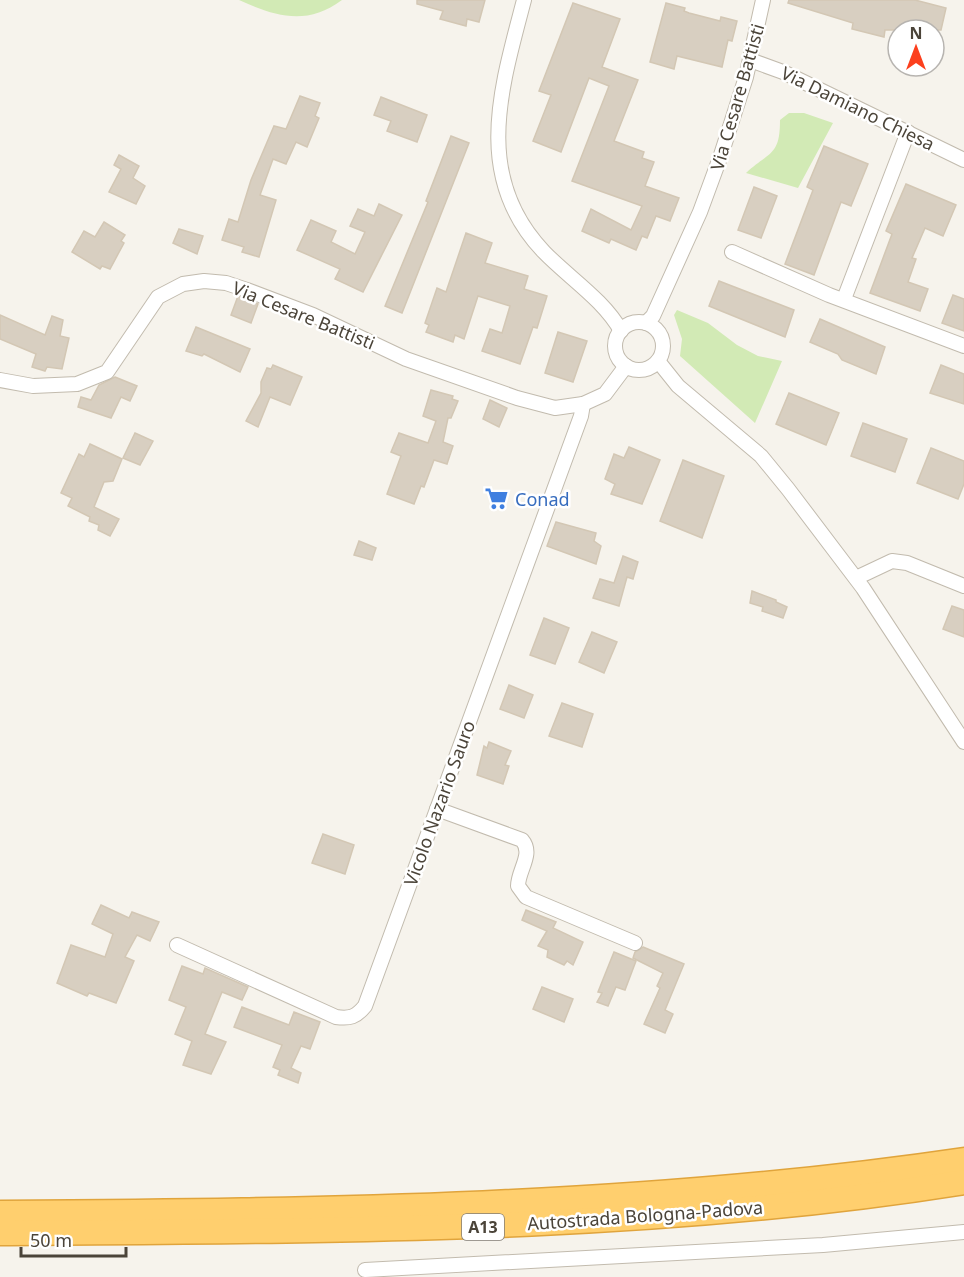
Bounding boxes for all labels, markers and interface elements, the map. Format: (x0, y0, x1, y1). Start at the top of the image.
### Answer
north arrow (886, 18, 946, 78)
street label: Via Cesare Battisti (705, 21, 769, 173)
text: N (909, 22, 923, 44)
street label: Via Damiano Chiesa (777, 60, 939, 156)
street label: Via Cesare Battisti (229, 275, 379, 355)
supermarket icon: Conad (484, 486, 510, 512)
place label: Conad (515, 487, 570, 511)
street label: Vicolo Nazario Sauro (398, 717, 480, 889)
street label: Autostrada Bologna-Padova (526, 1195, 764, 1235)
road number: A13 (462, 1214, 504, 1240)
scale bar (21, 1220, 126, 1258)
text: 50 m (30, 1228, 72, 1252)

